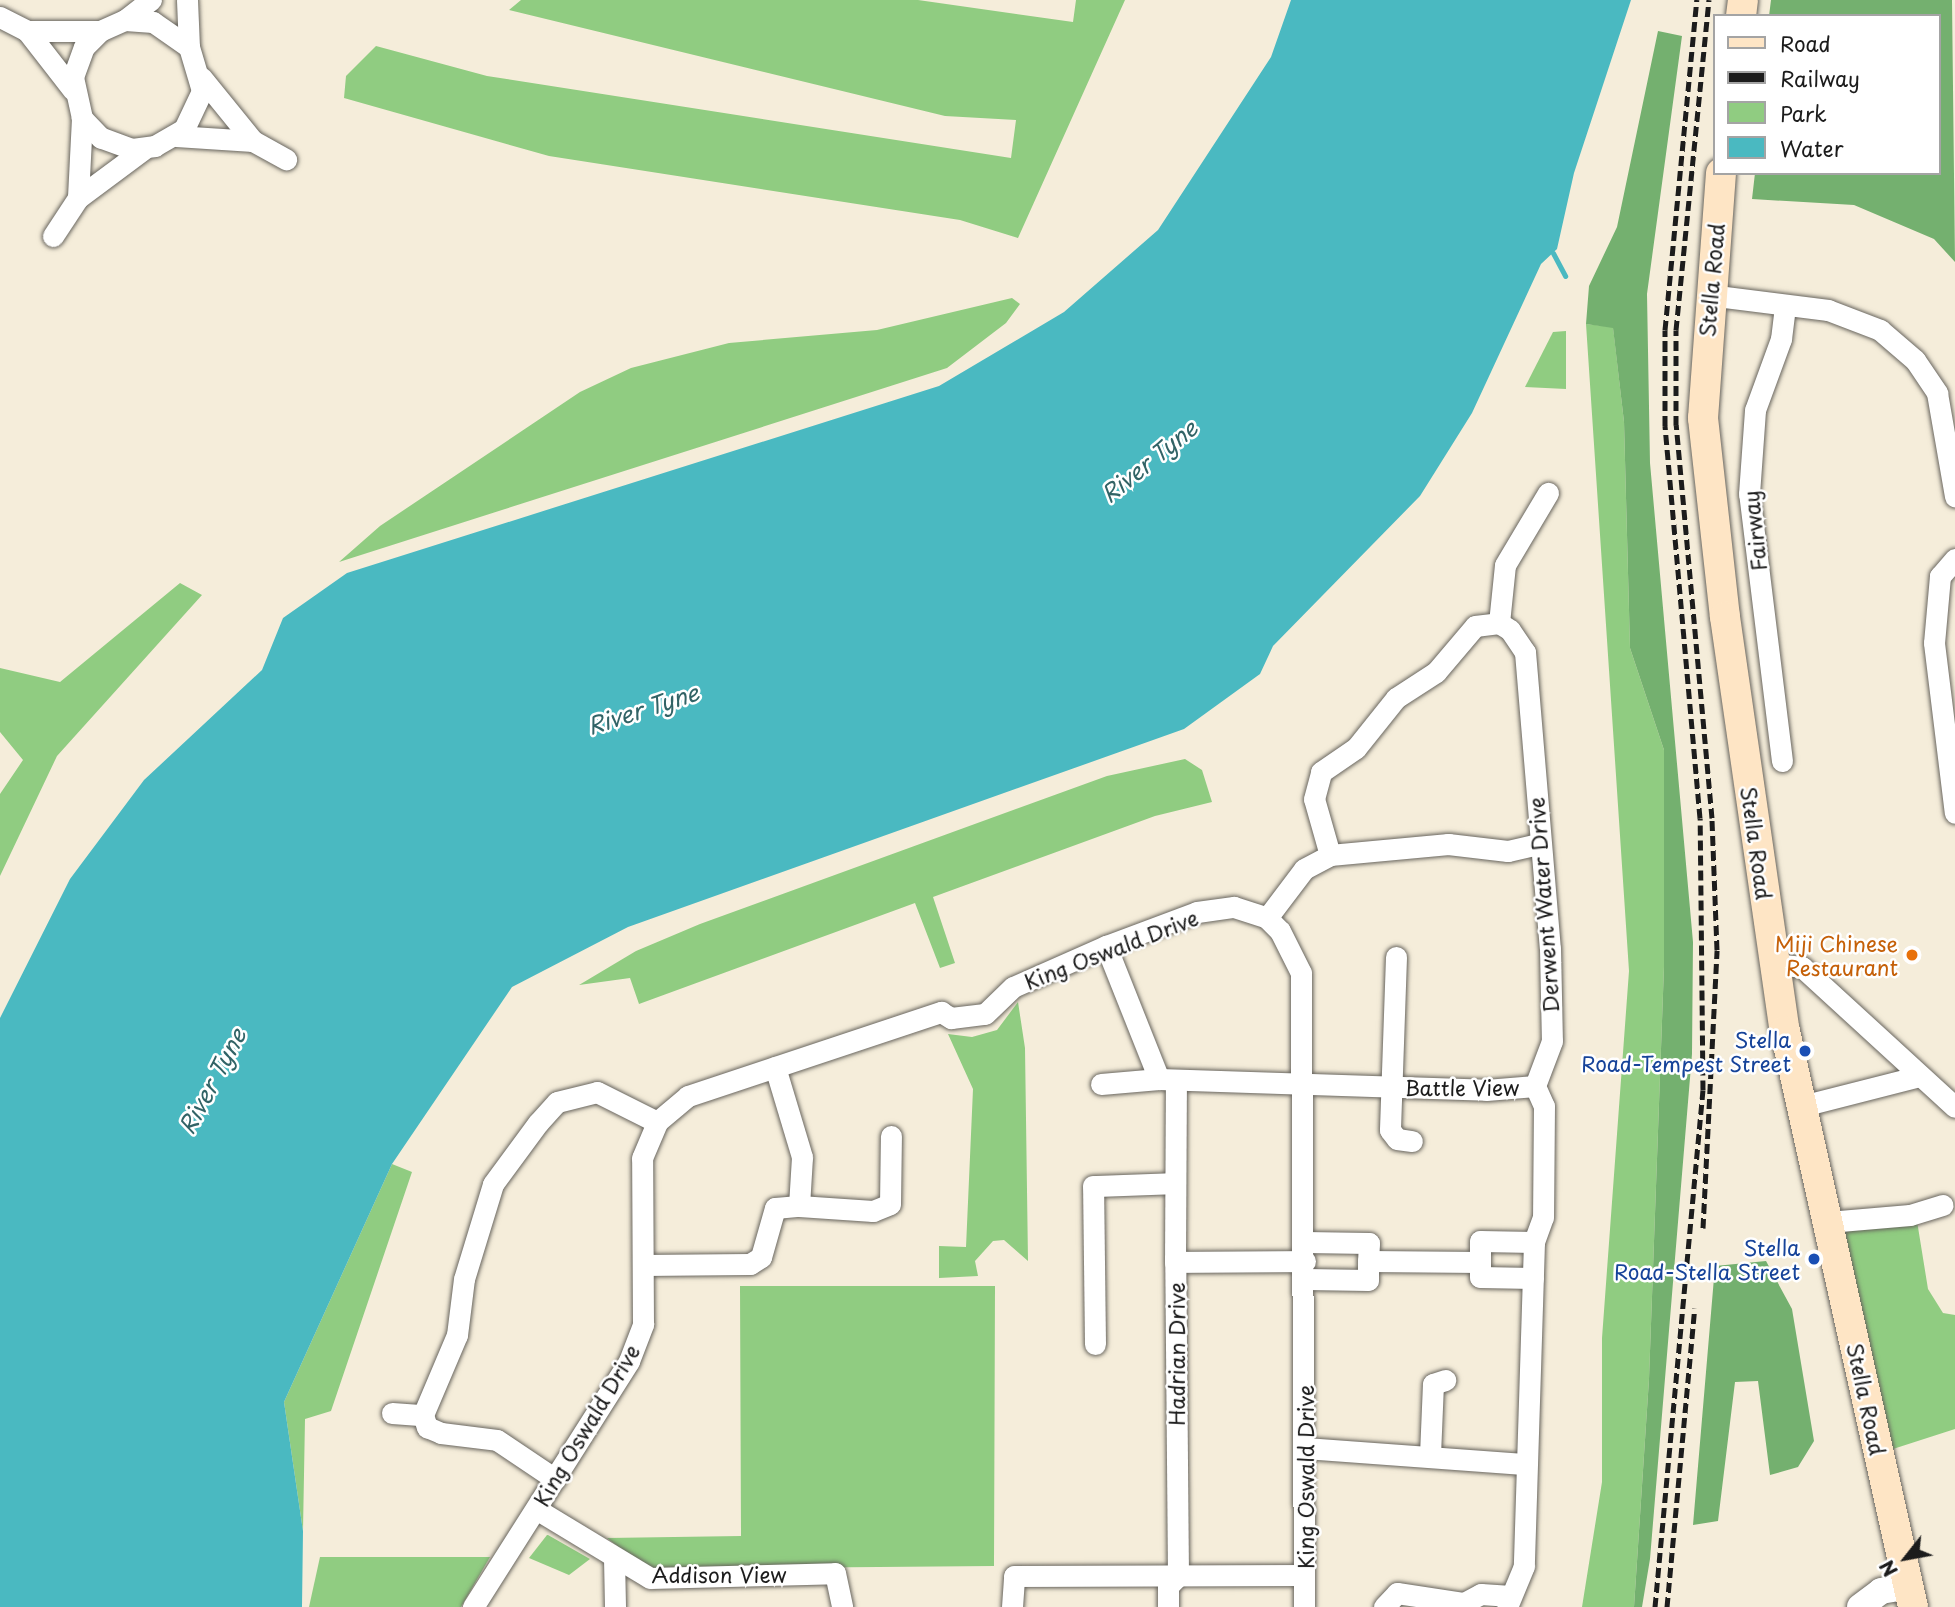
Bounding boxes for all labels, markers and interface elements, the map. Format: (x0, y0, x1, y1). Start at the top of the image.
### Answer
legend (1714, 14, 1941, 175)
text: Road (1780, 27, 1831, 59)
text: Railway (1780, 62, 1860, 94)
text: Park (1780, 97, 1827, 129)
text: Water (1780, 132, 1843, 164)
street label: Stella Road (1693, 222, 1729, 338)
water label: River Tyne (1095, 414, 1203, 508)
street label: Fairway (1737, 490, 1771, 572)
water label: River Tyne (584, 678, 702, 740)
street label: Stella Road (1737, 785, 1777, 901)
street label: Derwent Water Drive (1523, 796, 1563, 1014)
street label: King Oswald Drive (1020, 904, 1202, 994)
place label: Miji Chinese Restaurant (1775, 930, 1898, 980)
marker: Miji Chinese Restaurant (1904, 947, 1920, 963)
water label: River Tyne (173, 1023, 251, 1139)
place label: Stella Road-Tempest Street (1580, 1026, 1791, 1076)
marker: Stella Road-Tempest Street (1797, 1043, 1813, 1059)
street label: Battle View (1404, 1074, 1520, 1100)
place label: Stella Road-Stella Street (1613, 1234, 1800, 1284)
marker: Stella Road-Stella Street (1806, 1251, 1822, 1267)
street label: Hadrian Drive (1163, 1283, 1189, 1425)
street label: King Oswald Drive (527, 1339, 645, 1511)
street label: Stella Road (1843, 1341, 1891, 1457)
street label: King Oswald Drive (1292, 1384, 1318, 1570)
north arrow (1871, 1523, 1941, 1593)
text: N (1872, 1555, 1904, 1582)
street label: Addison View (652, 1561, 786, 1587)

